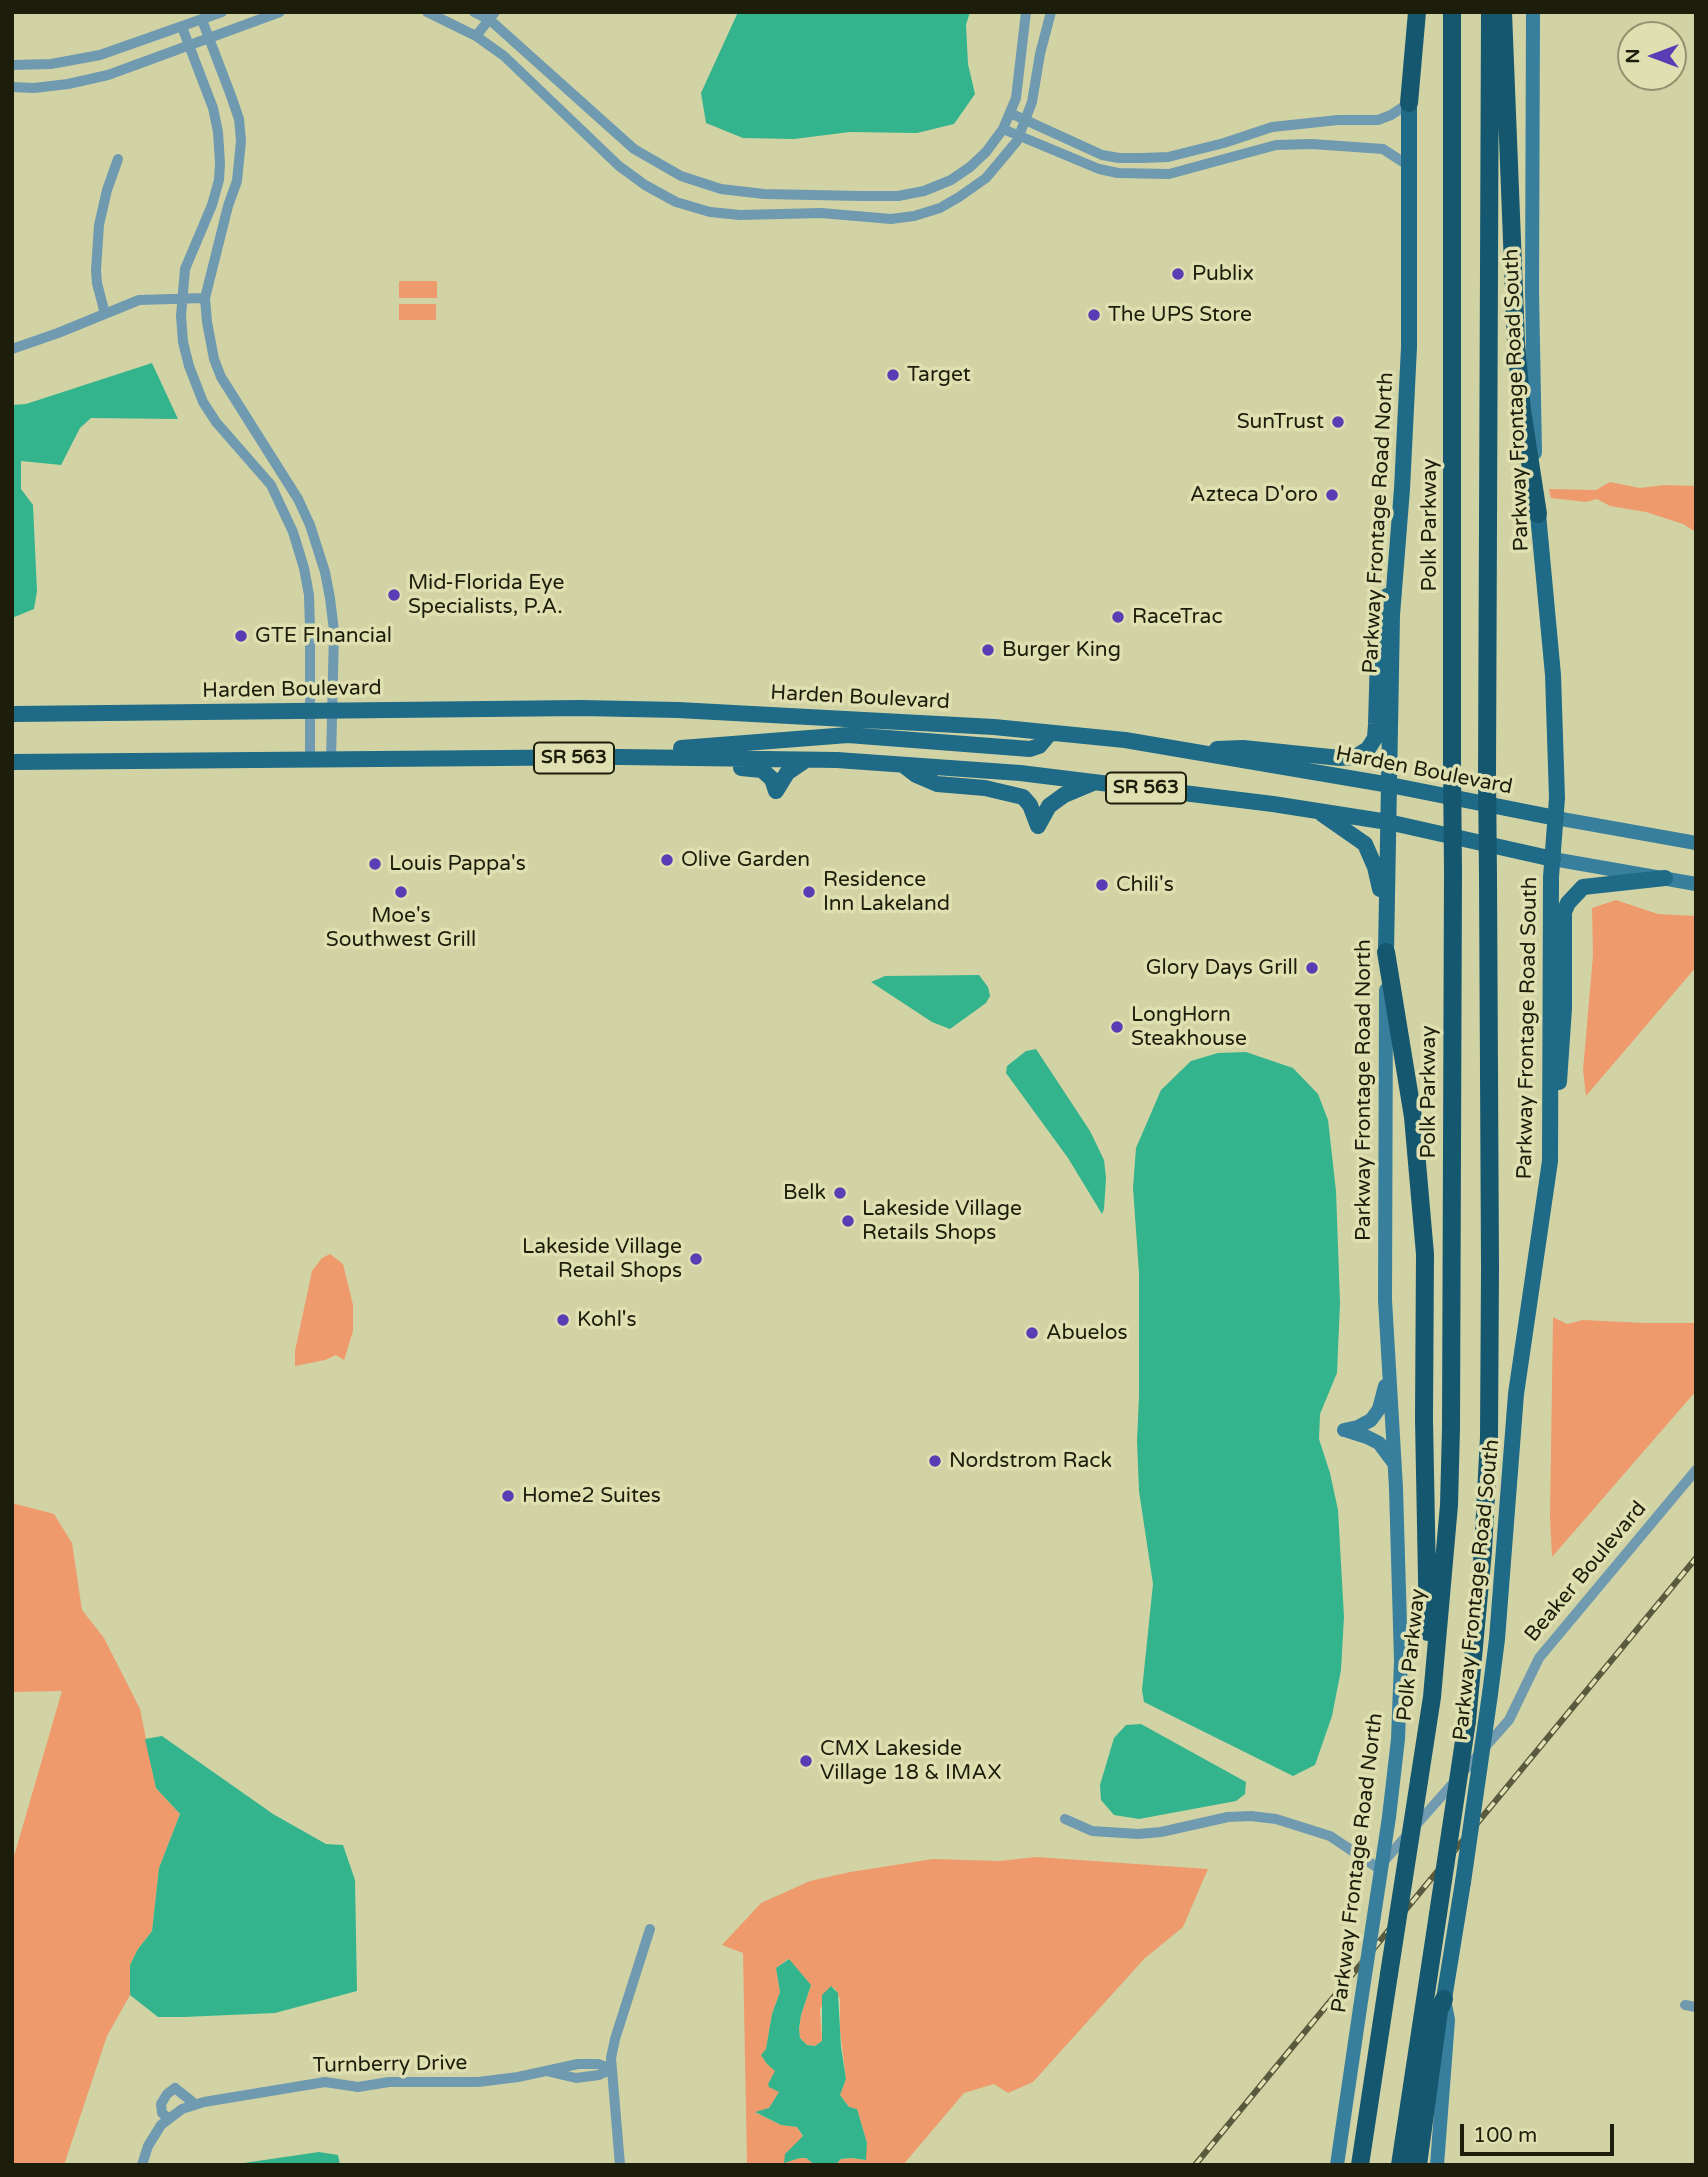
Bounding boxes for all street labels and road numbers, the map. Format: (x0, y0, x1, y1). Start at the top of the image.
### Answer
street label: Parkway Frontage Road South (1499, 248, 1535, 552)
street label: Parkway Frontage Road North (1359, 372, 1399, 674)
street label: Polk Parkway (1417, 459, 1443, 591)
street label: Harden Boulevard (202, 676, 382, 704)
street label: Harden Boulevard (770, 681, 950, 715)
street label: Harden Boulevard (1333, 741, 1515, 801)
road number: SR 563 (534, 743, 614, 774)
road number: SR 563 (1106, 772, 1186, 804)
street label: Parkway Frontage Road South (1513, 876, 1543, 1180)
street label: Parkway Frontage Road North (1351, 939, 1377, 1241)
street label: Polk Parkway (1416, 1026, 1442, 1158)
street label: Parkway Frontage Road South (1449, 1438, 1505, 1742)
street label: Beaker Boulevard (1520, 1497, 1652, 1647)
street label: Polk Parkway (1393, 1588, 1431, 1722)
street label: Parkway Frontage Road North (1327, 1712, 1389, 2014)
street label: Turnberry Drive (312, 2051, 468, 2079)

